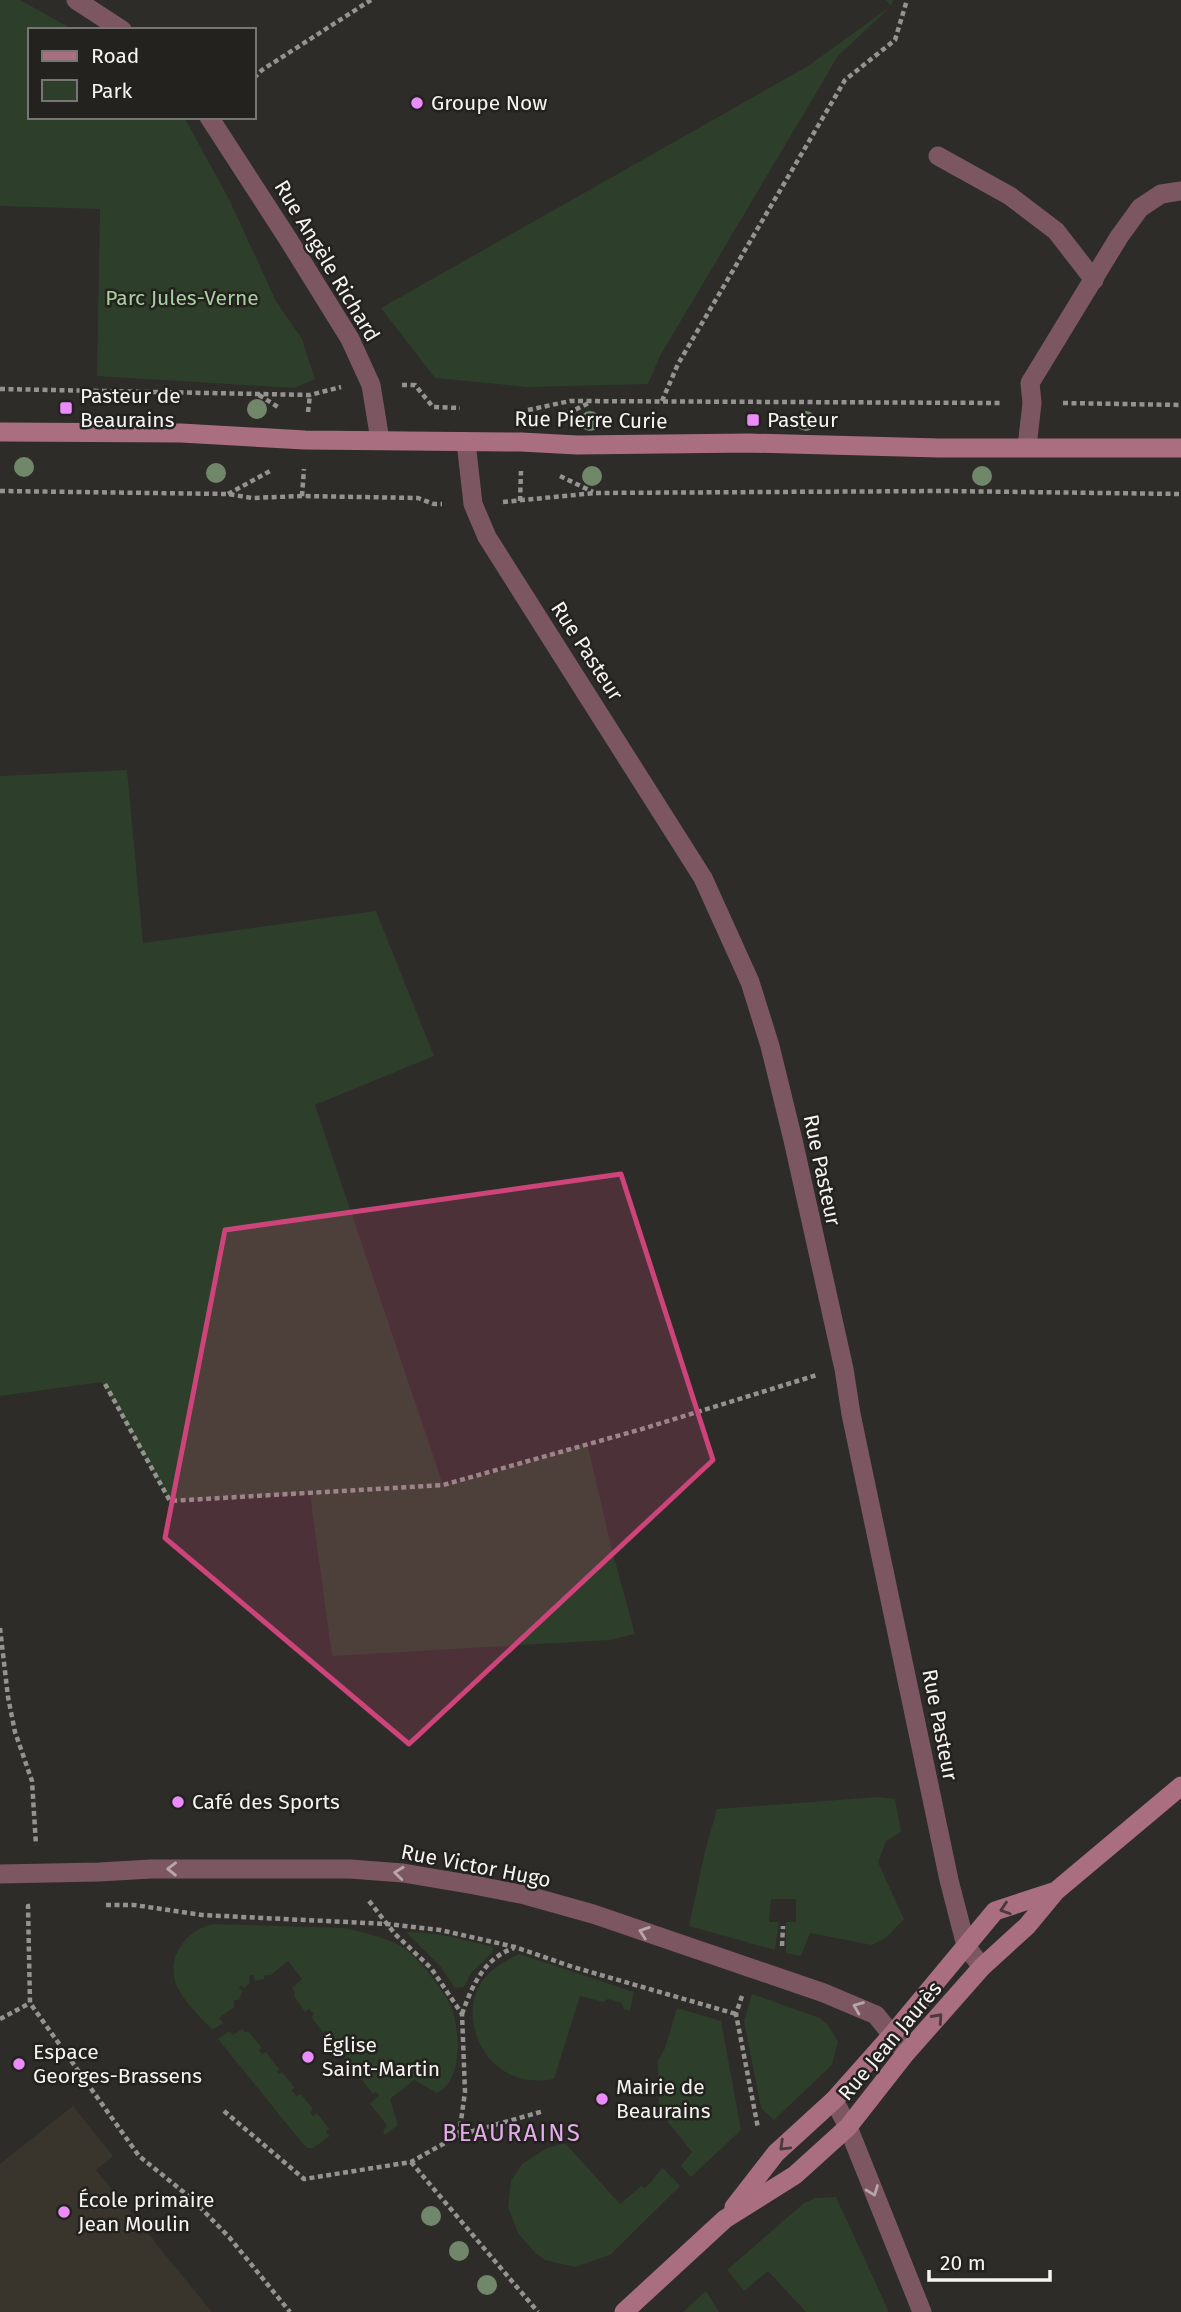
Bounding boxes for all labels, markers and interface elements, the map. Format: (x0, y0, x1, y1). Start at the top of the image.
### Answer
legend (28, 28, 256, 119)
text: Road (91, 43, 139, 69)
text: Park (91, 78, 133, 104)
place label: Groupe Now (431, 90, 547, 116)
marker: Groupe Now (409, 95, 425, 111)
street label: Rue Angèle Richard (269, 176, 385, 346)
park label: Parc Jules-Verne (105, 285, 259, 311)
place label: Pasteur de Beaurains (80, 383, 181, 433)
marker: Pasteur de Beaurains (58, 400, 74, 416)
street label: Rue Pierre Curie (514, 406, 668, 434)
place label: Pasteur (767, 407, 838, 433)
marker: Pasteur (745, 412, 761, 428)
street label: Rue Pasteur (545, 597, 629, 705)
street label: Rue Pasteur (798, 1112, 846, 1228)
street label: Rue Pasteur (916, 1667, 964, 1783)
place label: Café des Sports (192, 1789, 340, 1815)
marker: Café des Sports (170, 1794, 186, 1810)
street label: Rue Victor Hugo (399, 1839, 553, 1893)
one-way arrow (166, 1861, 177, 1877)
one-way arrow (393, 1866, 404, 1881)
one-way arrow (999, 1901, 1011, 1916)
one-way arrow (638, 1926, 650, 1940)
street label: Rue Jean Jaurès (833, 1976, 948, 2106)
one-way arrow (853, 2002, 865, 2016)
one-way arrow (929, 2013, 942, 2026)
place label: Église Saint-Martin (322, 2032, 440, 2082)
place label: Espace Georges-Brassens (33, 2039, 202, 2089)
marker: Église Saint-Martin (300, 2049, 316, 2065)
marker: Espace Georges-Brassens (11, 2056, 27, 2072)
place label: Mairie de Beaurains (616, 2074, 711, 2124)
marker: Mairie de Beaurains (594, 2091, 610, 2107)
district label: BEAURAINS (442, 2119, 582, 2147)
one-way arrow (779, 2138, 792, 2151)
one-way arrow (864, 2184, 878, 2196)
place label: École primaire Jean Moulin (78, 2187, 215, 2237)
marker: École primaire Jean Moulin (56, 2204, 72, 2220)
scale bar (929, 2238, 1050, 2282)
text: 20 m (940, 2250, 986, 2276)

